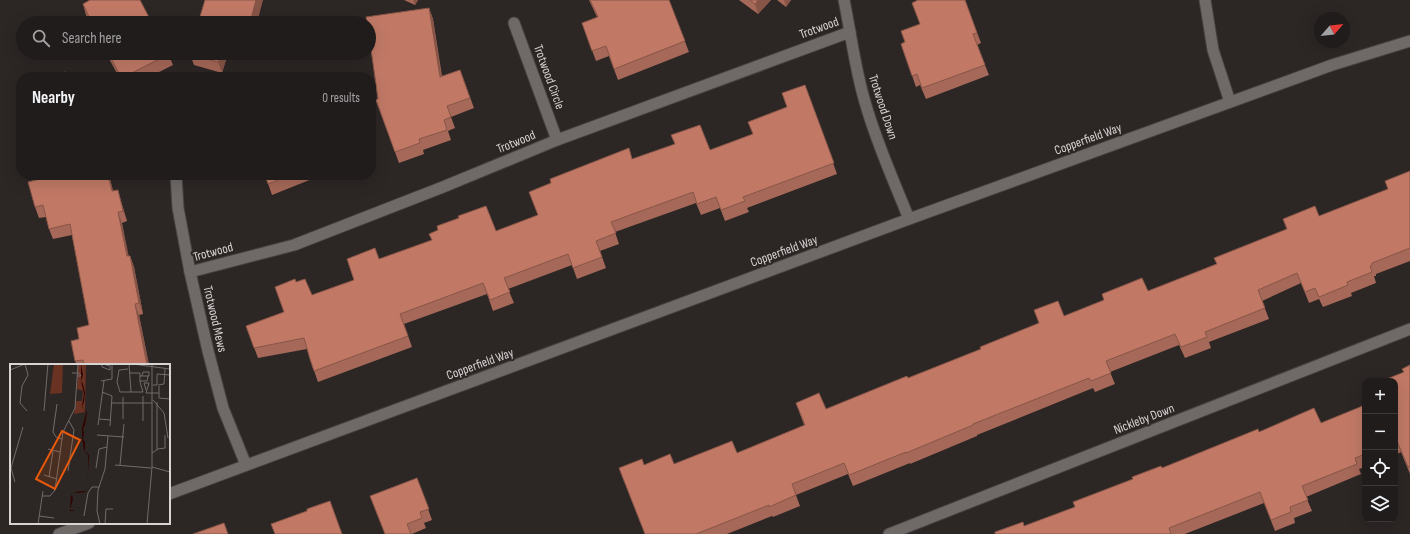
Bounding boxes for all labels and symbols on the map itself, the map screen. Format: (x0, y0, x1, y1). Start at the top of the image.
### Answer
north arrow (1314, 12, 1350, 48)
street label: Trotwood (797, 14, 841, 42)
street label: Trotwood Circle (530, 42, 568, 112)
street label: Trotwood Down (865, 73, 901, 141)
street label: Copperfield Way (1052, 119, 1124, 159)
street label: Trotwood (494, 127, 538, 157)
street label: Copperfield Way (748, 231, 820, 271)
street label: Trotwood (191, 239, 235, 265)
street label: Trotwood Mews (200, 284, 230, 354)
street label: Copperfield Way (444, 344, 516, 384)
inset map (10, 364, 170, 524)
street label: Nickleby Down (1111, 400, 1177, 438)

